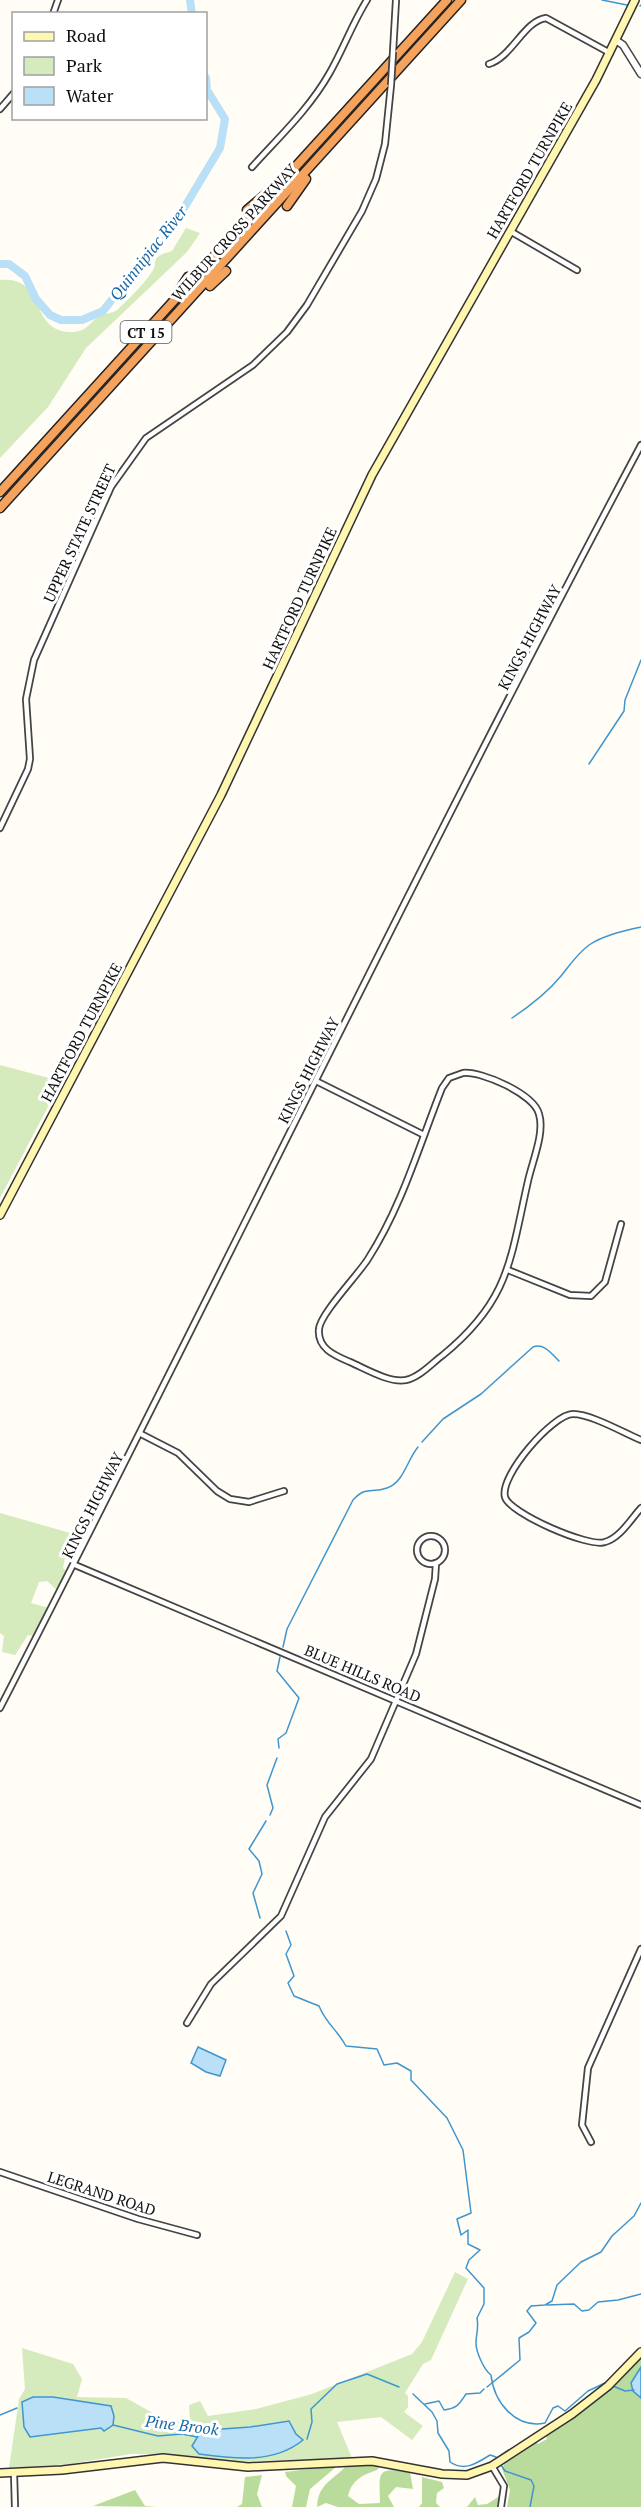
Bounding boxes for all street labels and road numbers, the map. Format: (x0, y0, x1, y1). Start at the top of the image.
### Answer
street label: HARTFORD TURNPIKE (482, 98, 576, 242)
street label: WILBUR CROSS PARKWAY (167, 159, 301, 305)
road number: CT 15 (120, 321, 172, 343)
street label: UPPER STATE STREET (38, 461, 120, 605)
street label: HARTFORD TURNPIKE (257, 524, 341, 672)
street label: KINGS HIGHWAY (493, 581, 565, 693)
street label: HARTFORD TURNPIKE (36, 959, 126, 1105)
street label: KINGS HIGHWAY (273, 1013, 344, 1126)
street label: KINGS HIGHWAY (57, 1448, 128, 1561)
street label: BLUE HILLS ROAD (302, 1639, 424, 1707)
street label: LEGRAND ROAD (45, 2166, 159, 2220)

